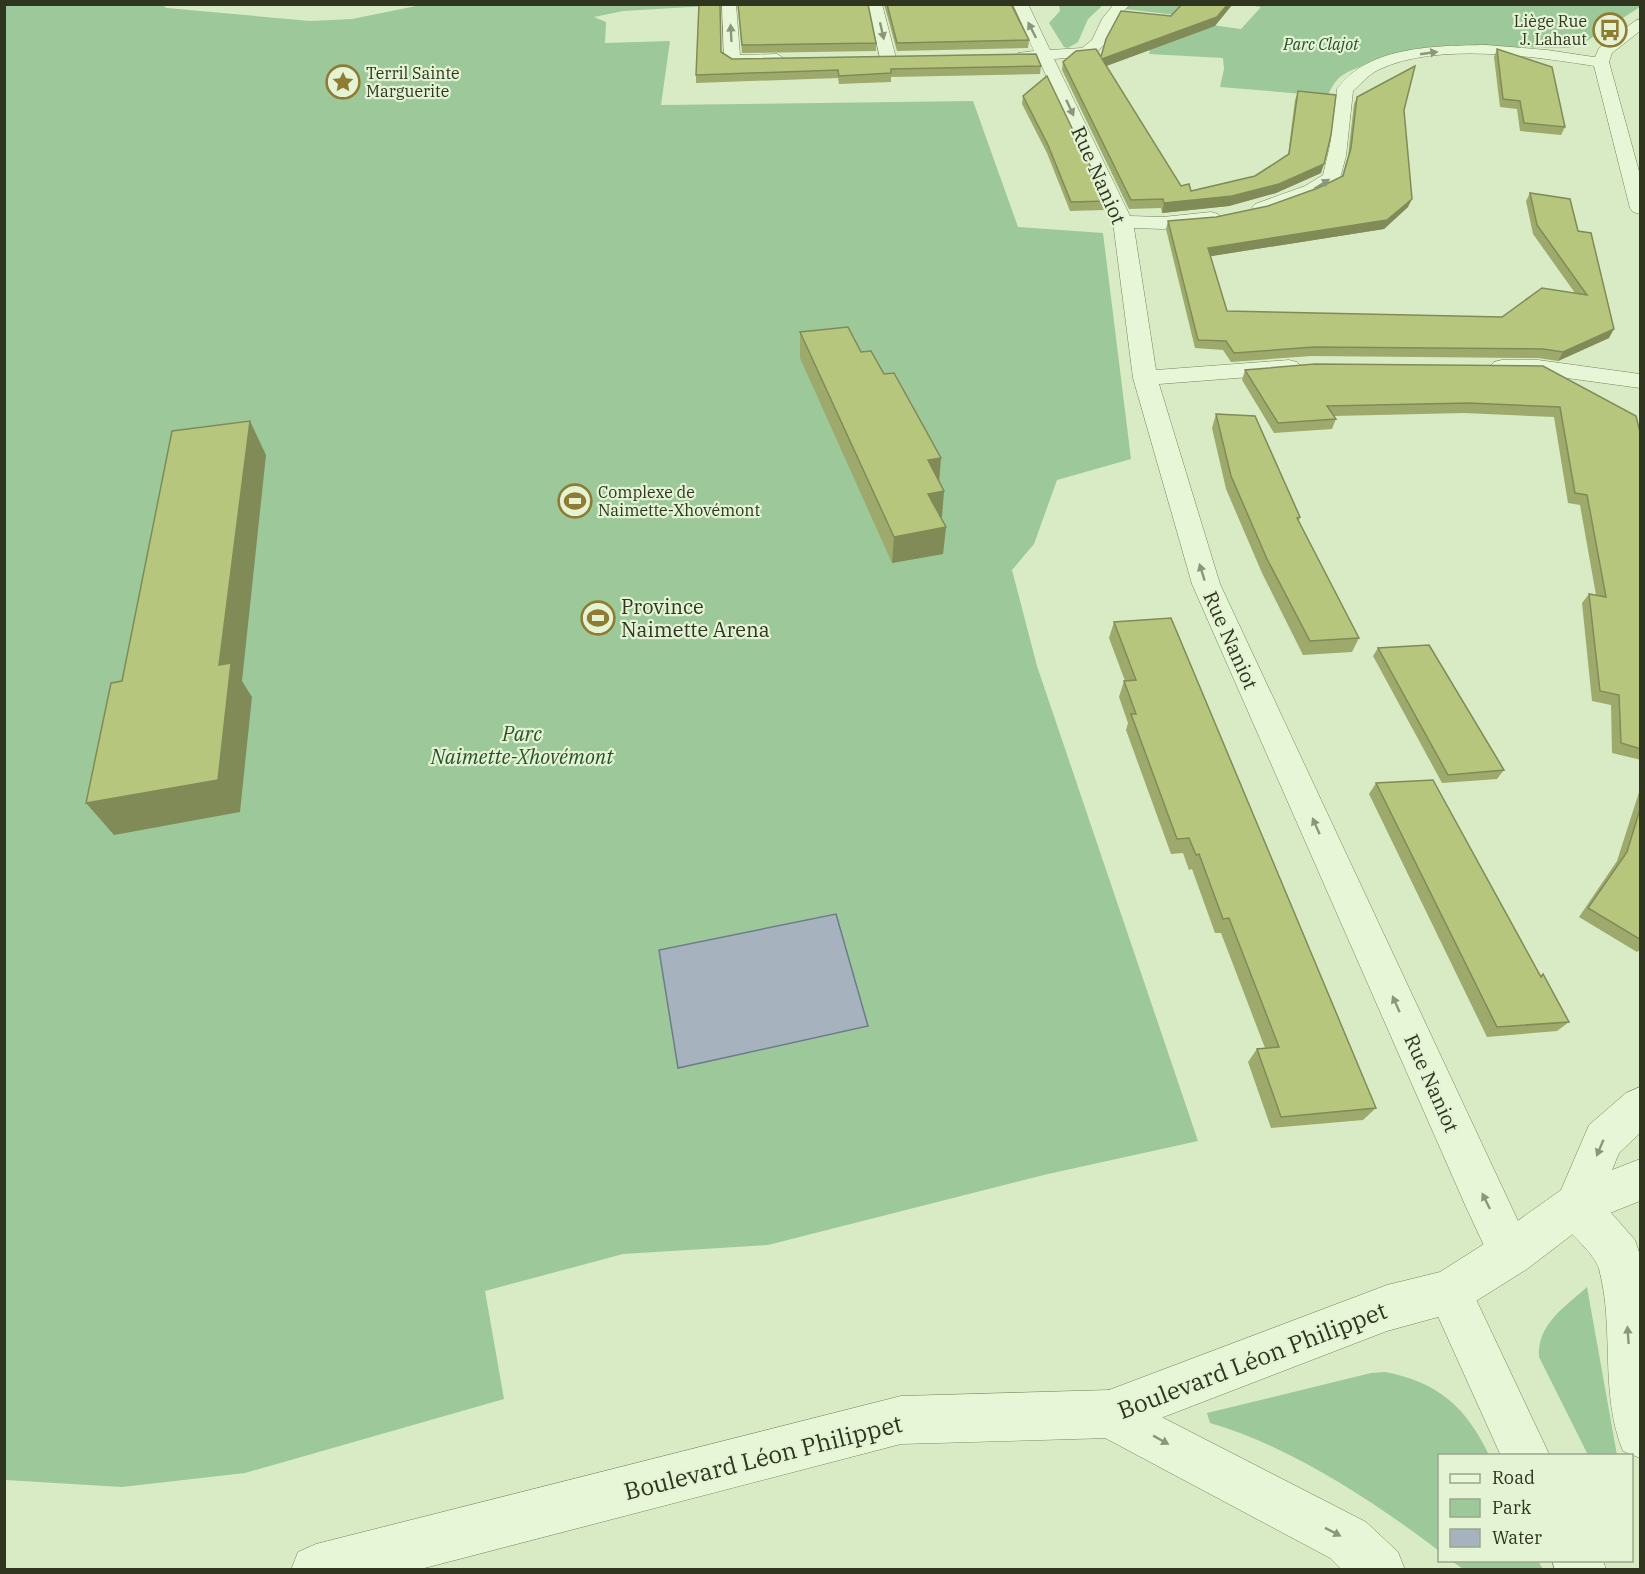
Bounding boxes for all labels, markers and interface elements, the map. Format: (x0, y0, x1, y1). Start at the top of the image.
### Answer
place label: Liège Rue J. Lahaut (1514, 11, 1587, 49)
bus stop icon: Liège Rue J. Lahaut (1592, 12, 1628, 48)
one-way arrow (877, 22, 887, 40)
one-way arrow (1027, 22, 1036, 39)
one-way arrow (726, 24, 735, 43)
park label: Parc Clajot (1282, 34, 1360, 54)
one-way arrow (1419, 48, 1438, 57)
place label: Terril Sainte Marguerite (366, 63, 460, 101)
place icon: Terril Sainte Marguerite (325, 64, 361, 100)
one-way arrow (1065, 100, 1074, 117)
street label: Rue Naniot (1065, 122, 1133, 228)
one-way arrow (1314, 178, 1330, 189)
place label: Complexe de Naimette-Xhovémont (598, 482, 760, 520)
sports icon: Complexe de Naimette-Xhovémont (557, 483, 593, 519)
one-way arrow (1197, 563, 1206, 581)
street label: Rue Naniot (1197, 587, 1265, 693)
place label: Province Naimette Arena (621, 593, 770, 643)
sports icon: Province Naimette Arena (580, 600, 616, 636)
park label: Parc Naimette-Xhovémont (430, 720, 614, 770)
one-way arrow (1311, 818, 1320, 835)
one-way arrow (1392, 996, 1401, 1013)
street label: Rue Naniot (1398, 1030, 1466, 1136)
one-way arrow (1596, 1140, 1605, 1157)
one-way arrow (1481, 1192, 1490, 1209)
street label: Boulevard Léon Philippet (1113, 1294, 1391, 1426)
one-way arrow (1624, 1325, 1633, 1344)
street label: Boulevard Léon Philippet (620, 1407, 906, 1507)
one-way arrow (1153, 1435, 1170, 1445)
legend (1438, 1454, 1633, 1562)
text: Road (1492, 1466, 1535, 1489)
text: Park (1492, 1496, 1532, 1519)
one-way arrow (1324, 1526, 1342, 1536)
text: Water (1492, 1526, 1542, 1549)

